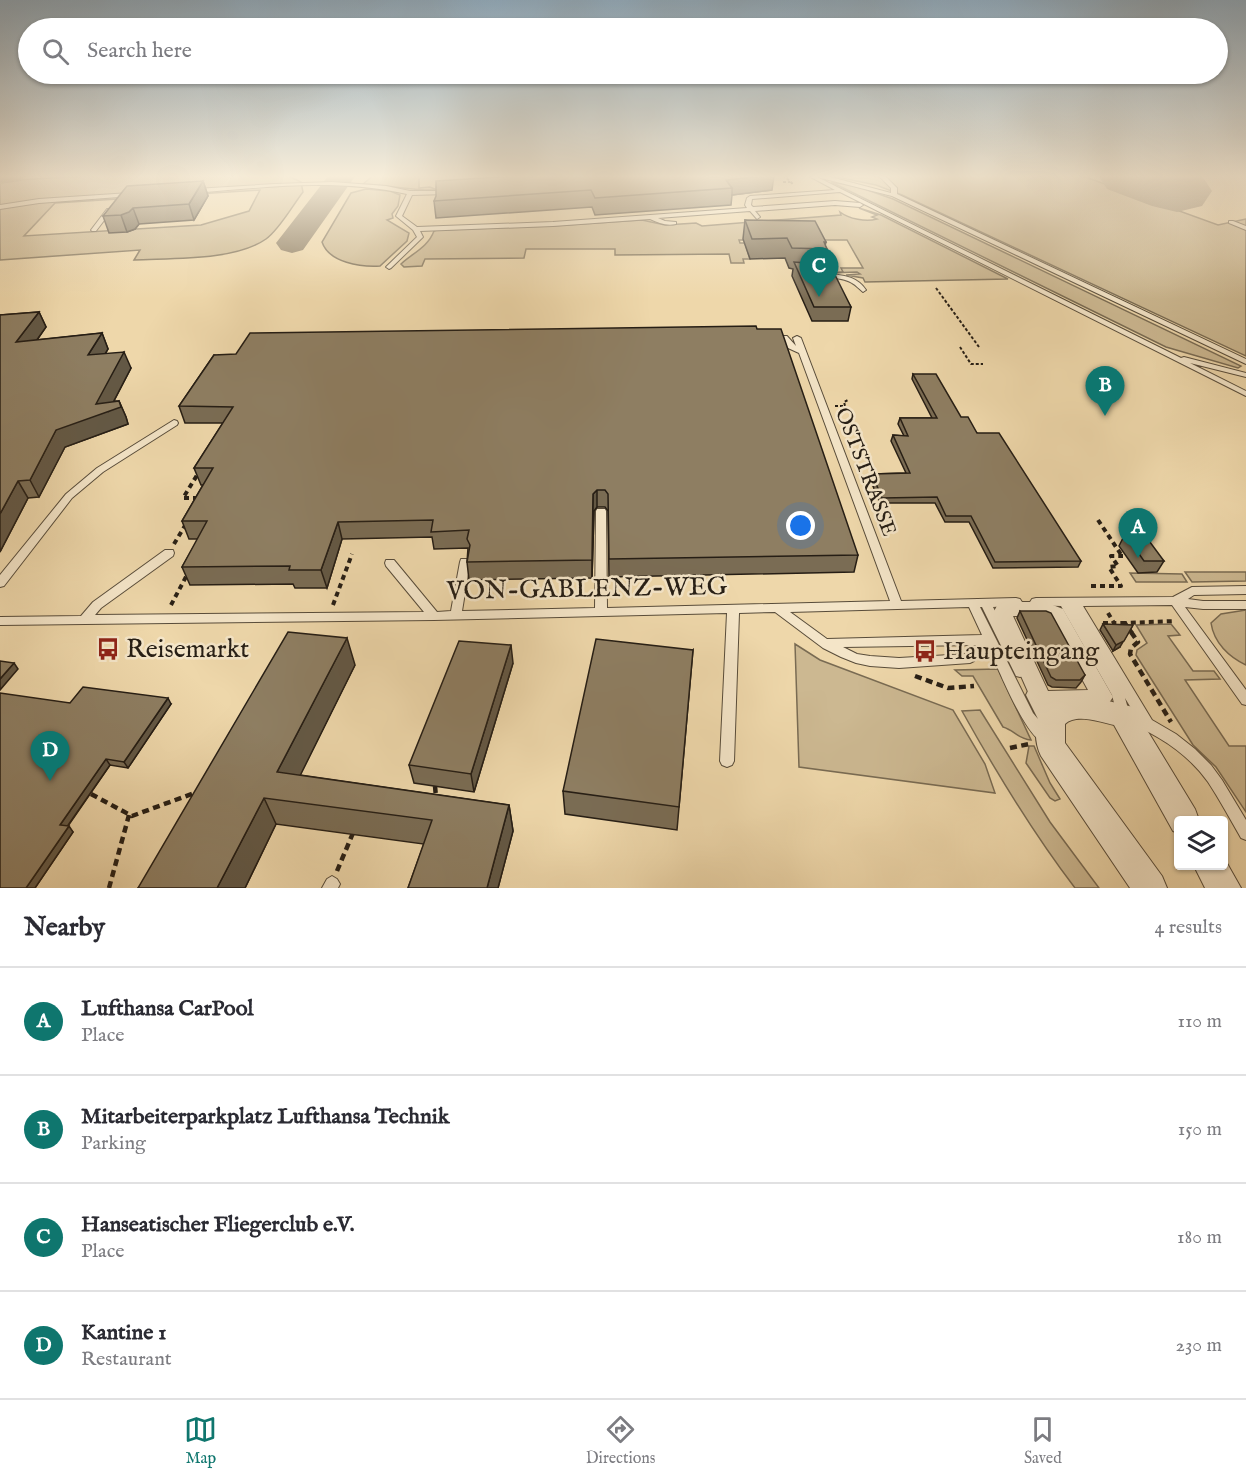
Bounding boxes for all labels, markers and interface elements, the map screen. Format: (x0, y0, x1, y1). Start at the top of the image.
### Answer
search box (18, 18, 1228, 84)
icon: search (39, 35, 72, 68)
text: Search here (87, 37, 192, 65)
pin: C (800, 248, 838, 297)
pin: B (1086, 366, 1124, 416)
street label: OSTSTRASSE (828, 404, 902, 540)
pin: A (1118, 508, 1158, 558)
your location (786, 511, 815, 540)
street label: VON-GABLENZ-WEG (445, 570, 728, 608)
place label: Reisemarkt (126, 633, 249, 666)
place label: Haupteingang (943, 635, 1100, 668)
bus stop icon: Reisemarkt (95, 636, 121, 662)
bus stop icon: Haupteingang (912, 638, 938, 664)
pin: D (31, 732, 70, 781)
map controls (1174, 816, 1228, 870)
button: layers (1174, 816, 1228, 870)
text: Nearby (24, 911, 105, 944)
text: 4 results (1155, 915, 1222, 940)
text: Lufthansa CarPool (81, 995, 254, 1023)
text: A (37, 1009, 50, 1034)
text: 110 m (1178, 1009, 1222, 1034)
text: Place (81, 1023, 124, 1048)
text: Mitarbeiterparkplatz Lufthansa Technik (81, 1103, 449, 1131)
text: B (37, 1117, 50, 1142)
text: 150 m (1178, 1117, 1222, 1142)
text: Parking (81, 1131, 146, 1156)
text: Hanseatischer Fliegerclub e.V. (81, 1211, 355, 1239)
text: C (36, 1225, 51, 1250)
text: 180 m (1177, 1225, 1222, 1250)
text: Place (81, 1239, 124, 1264)
text: Kantine 1 (81, 1319, 166, 1347)
text: D (35, 1333, 52, 1358)
text: 230 m (1176, 1333, 1222, 1358)
text: Restaurant (81, 1347, 172, 1372)
tab: Map (184, 1413, 217, 1469)
tab: Directions (586, 1413, 655, 1469)
tab: Saved (1024, 1413, 1062, 1469)

